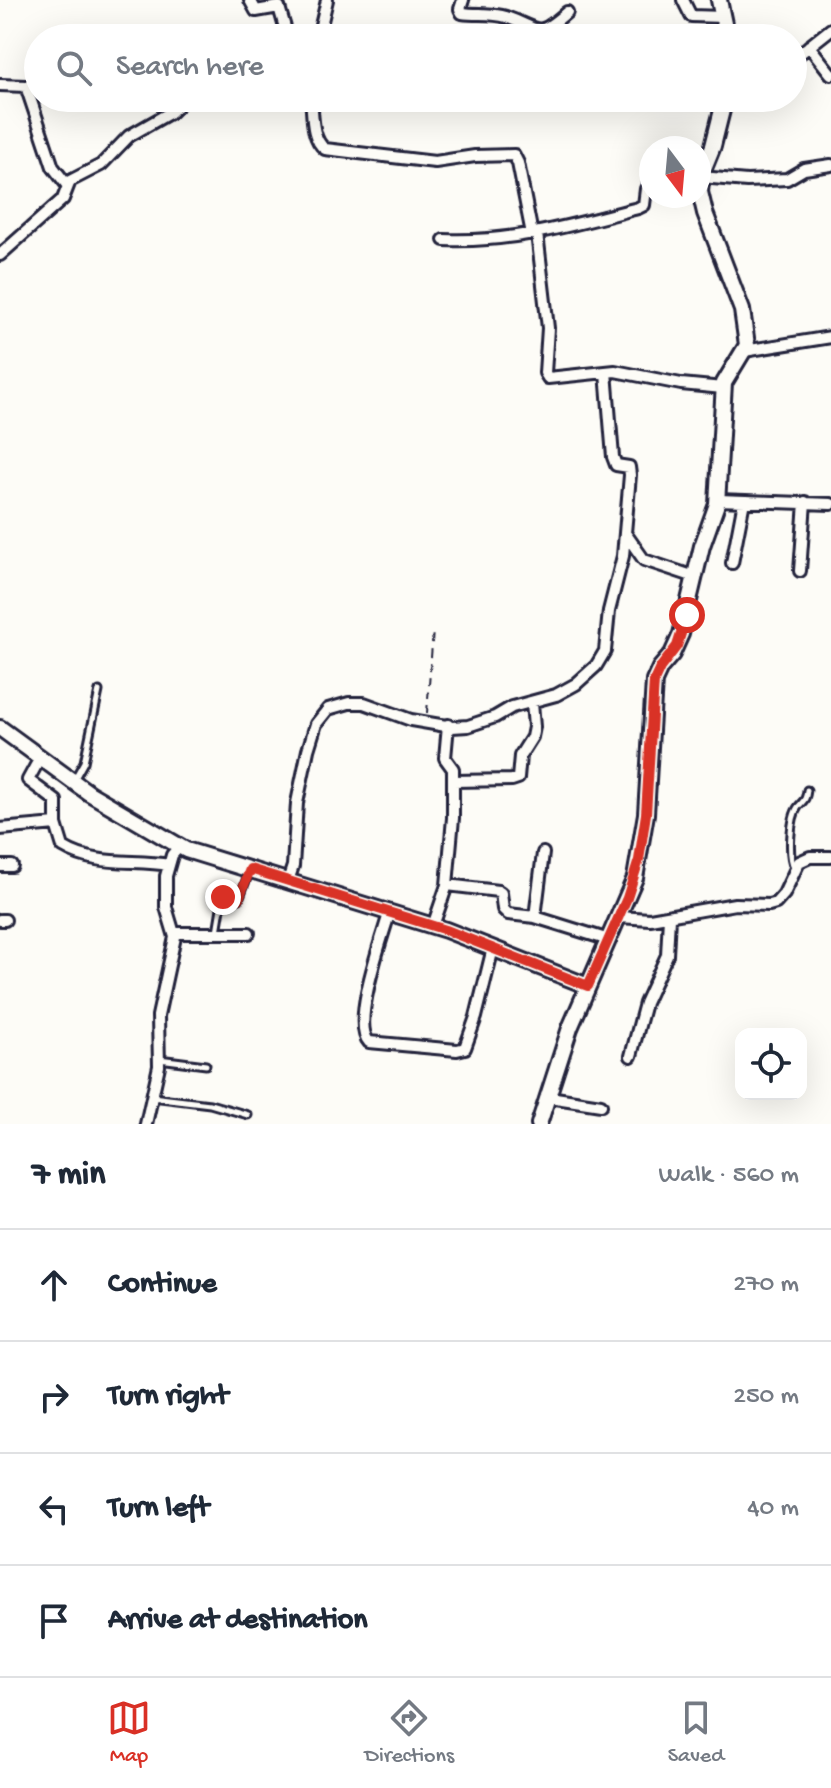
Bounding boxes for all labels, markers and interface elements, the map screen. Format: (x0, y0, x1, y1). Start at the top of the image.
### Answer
search box (24, 24, 807, 112)
icon: search (52, 46, 96, 90)
text: Search here (116, 51, 264, 86)
north arrow (639, 136, 711, 208)
route start (669, 597, 705, 633)
route end (205, 879, 241, 915)
map controls (735, 1028, 807, 1100)
button: locate (735, 1028, 807, 1100)
text: 7 min (32, 1156, 105, 1196)
text: Walk · 560 m (658, 1161, 799, 1192)
icon: ahead (32, 1263, 76, 1307)
text: Continue (108, 1268, 217, 1303)
text: 270 m (733, 1270, 799, 1301)
icon: right (32, 1375, 76, 1419)
text: Turn right (108, 1380, 228, 1415)
text: 250 m (733, 1382, 799, 1413)
icon: left (32, 1487, 76, 1531)
text: Turn left (108, 1492, 209, 1527)
text: 40 m (747, 1494, 799, 1525)
icon: arrive (32, 1599, 76, 1643)
text: Arrive at destination (108, 1604, 368, 1639)
tab: Map (107, 1696, 151, 1770)
tab: Directions (365, 1696, 454, 1770)
tab: Saved (668, 1696, 724, 1770)

